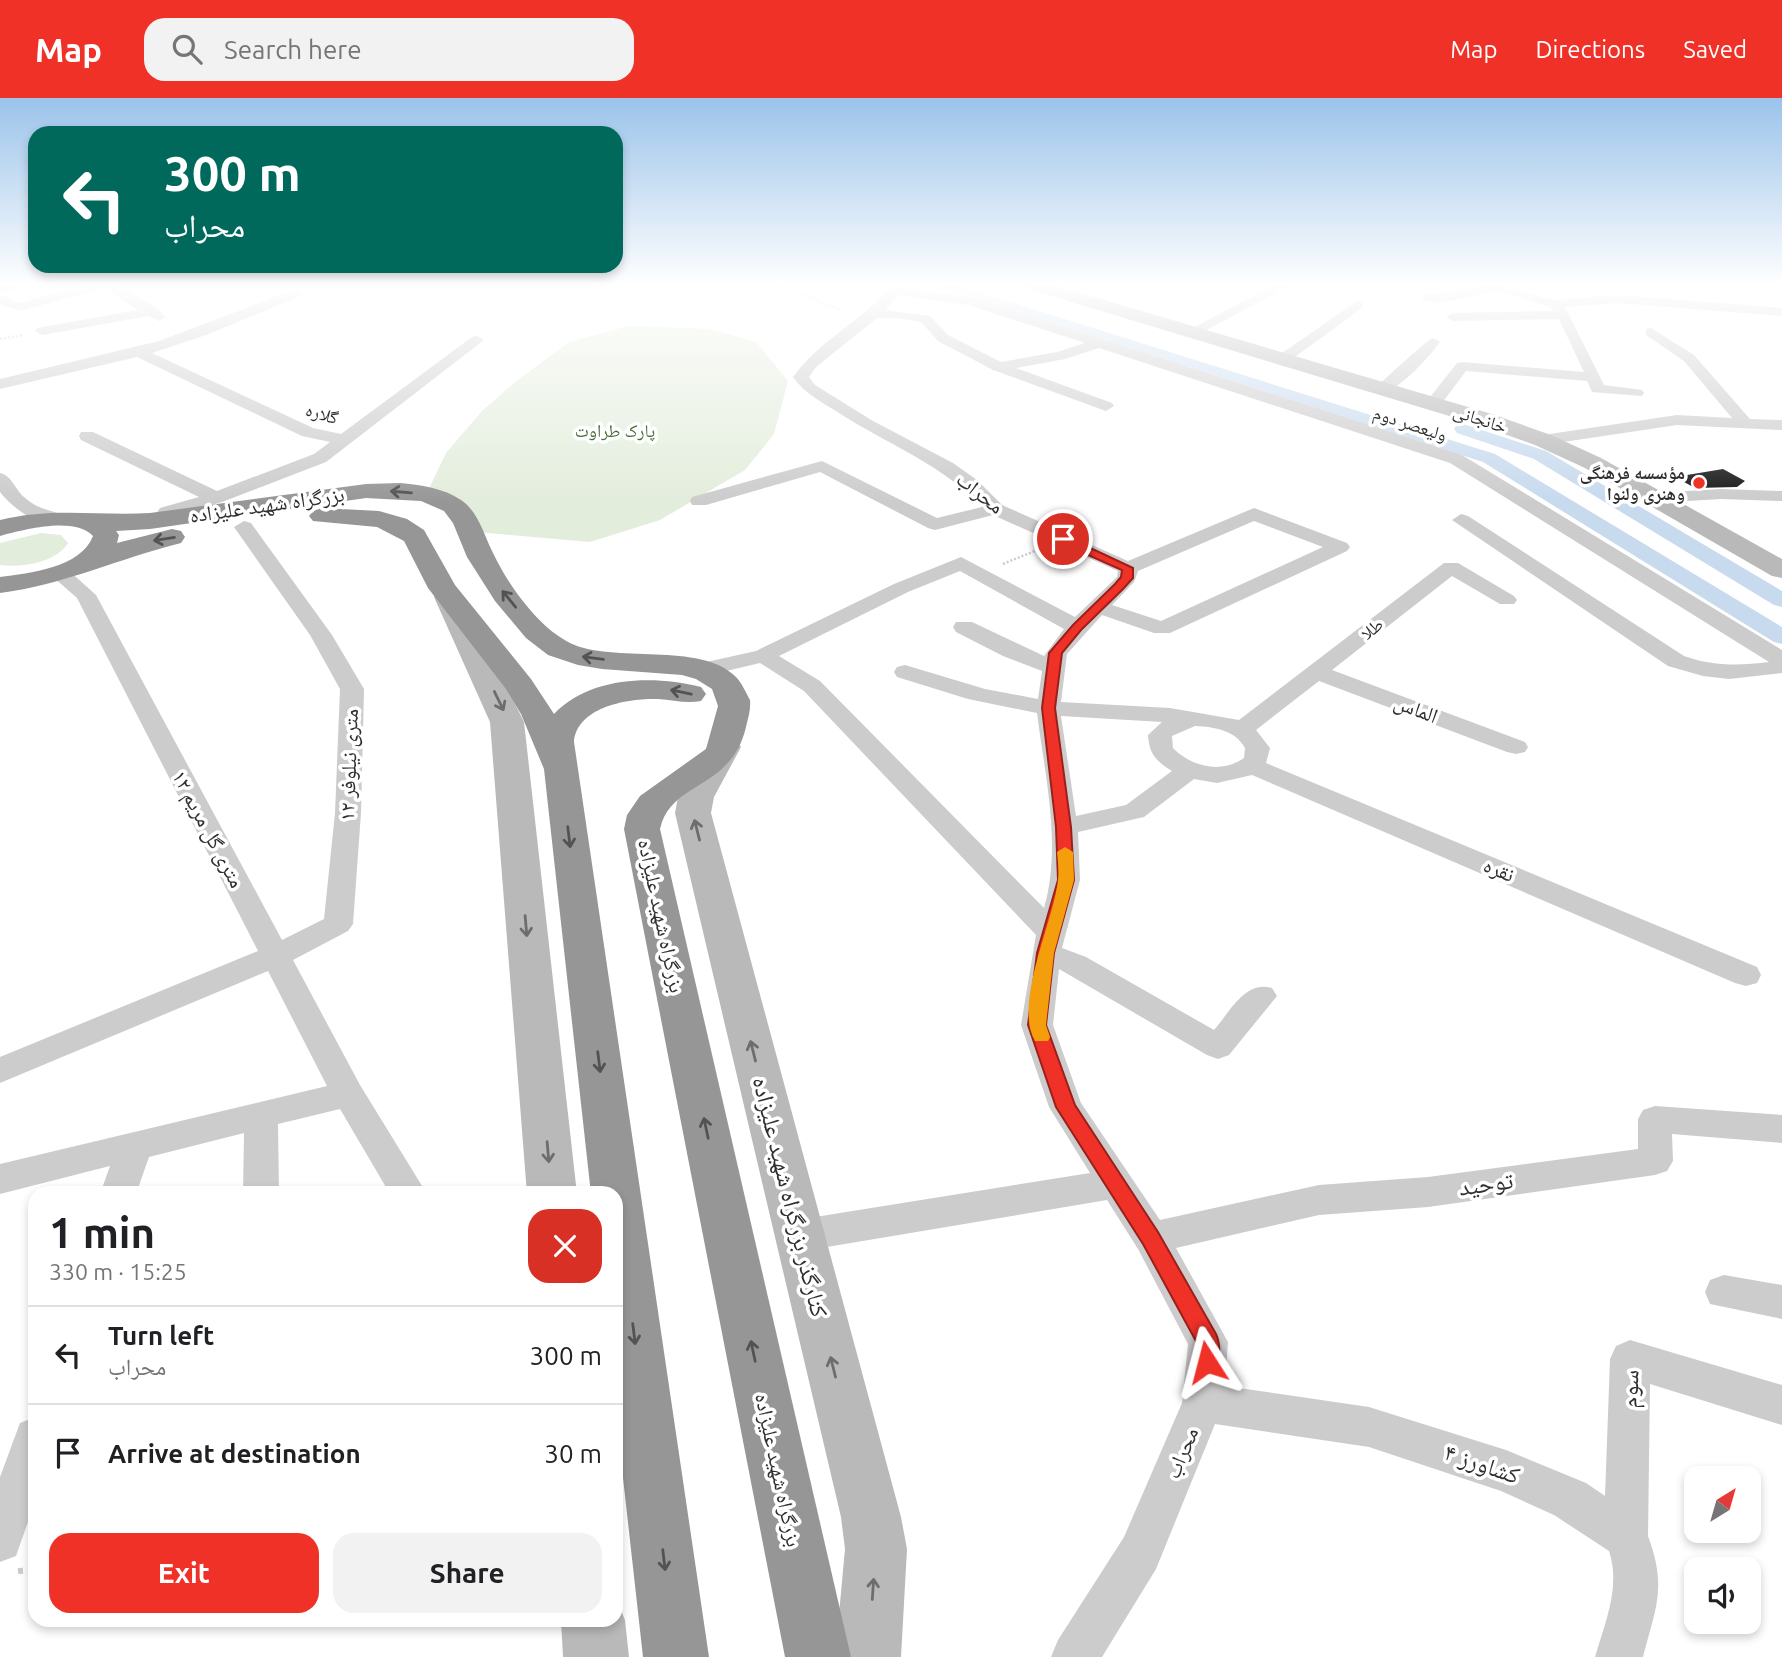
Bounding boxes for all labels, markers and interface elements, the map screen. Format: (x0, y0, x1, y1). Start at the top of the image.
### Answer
search box (144, 18, 634, 81)
icon: search (168, 30, 206, 68)
text: Map (35, 31, 102, 68)
text: Search here (224, 35, 362, 64)
text: Map (1450, 36, 1497, 63)
text: Directions (1535, 36, 1645, 63)
text: Saved (1683, 36, 1747, 63)
text: 300 m (164, 145, 301, 200)
icon: left (49, 154, 140, 245)
text: محراب (164, 207, 245, 243)
street label: گلاره (303, 399, 341, 429)
street label: خانجانی (1451, 400, 1509, 438)
street label: ولیعصر دوم (1370, 402, 1450, 447)
park label: پارک طراوت (575, 420, 655, 442)
place label: مؤسسه فرهنگی وهنری ولنوا (1580, 462, 1685, 505)
street label: محراب (952, 466, 1009, 519)
marker: مؤسسه فرهنگی وهنری ولنوا (1691, 475, 1707, 491)
street label: بزرگراه شهید علیزاده (188, 481, 346, 528)
one-way arrow (390, 485, 412, 498)
pin (1033, 509, 1093, 569)
icon: arrive (1044, 520, 1082, 558)
one-way arrow (153, 533, 176, 546)
one-way arrow (502, 591, 517, 609)
street label: طلا (1356, 613, 1387, 643)
one-way arrow (583, 652, 605, 665)
one-way arrow (670, 685, 693, 699)
street label: الماس (1390, 689, 1442, 729)
one-way arrow (492, 690, 506, 711)
street label: ۱۲ متری نیلوفر (334, 708, 363, 822)
street label: ۱۲ متری گل مریم (165, 766, 250, 893)
one-way arrow (690, 820, 703, 842)
one-way arrow (563, 825, 576, 848)
street label: بزرگراه شهید علیزاده (633, 837, 690, 995)
street label: نقره (1480, 852, 1518, 886)
one-way arrow (520, 914, 533, 937)
one-way arrow (746, 1040, 759, 1063)
one-way arrow (592, 1050, 605, 1073)
street label: کنارگذر بزرگراه شهید علیزاده (747, 1074, 833, 1320)
one-way arrow (698, 1117, 712, 1140)
one-way arrow (542, 1140, 555, 1163)
street label: توحید (1457, 1166, 1515, 1201)
text: 1 min (49, 1209, 155, 1256)
button: close (528, 1209, 602, 1283)
text: 330 m · 15:25 (49, 1259, 187, 1284)
text: Turn left (108, 1321, 214, 1350)
one-way arrow (628, 1323, 641, 1345)
position arrow (1170, 1325, 1244, 1399)
icon: left (49, 1336, 87, 1374)
one-way arrow (745, 1340, 759, 1363)
text: 300 m (530, 1341, 602, 1370)
text: محراب (108, 1354, 166, 1379)
one-way arrow (826, 1356, 839, 1378)
street label: سوم (1615, 1369, 1647, 1409)
street label: بزرگراه شهید علیزاده (750, 1391, 807, 1549)
street label: محراب (1160, 1423, 1203, 1482)
icon: arrive (49, 1434, 87, 1472)
street label: کشاورز ۴ (1441, 1438, 1523, 1489)
text: Arrive at destination (108, 1439, 361, 1468)
text: 30 m (544, 1439, 602, 1468)
north arrow (1684, 1466, 1760, 1544)
map controls (1684, 1466, 1761, 1634)
button: Exit (49, 1533, 319, 1613)
button: Share (333, 1533, 602, 1613)
one-way arrow (657, 1548, 670, 1571)
button: sound (1684, 1557, 1761, 1634)
one-way arrow (867, 1578, 880, 1601)

